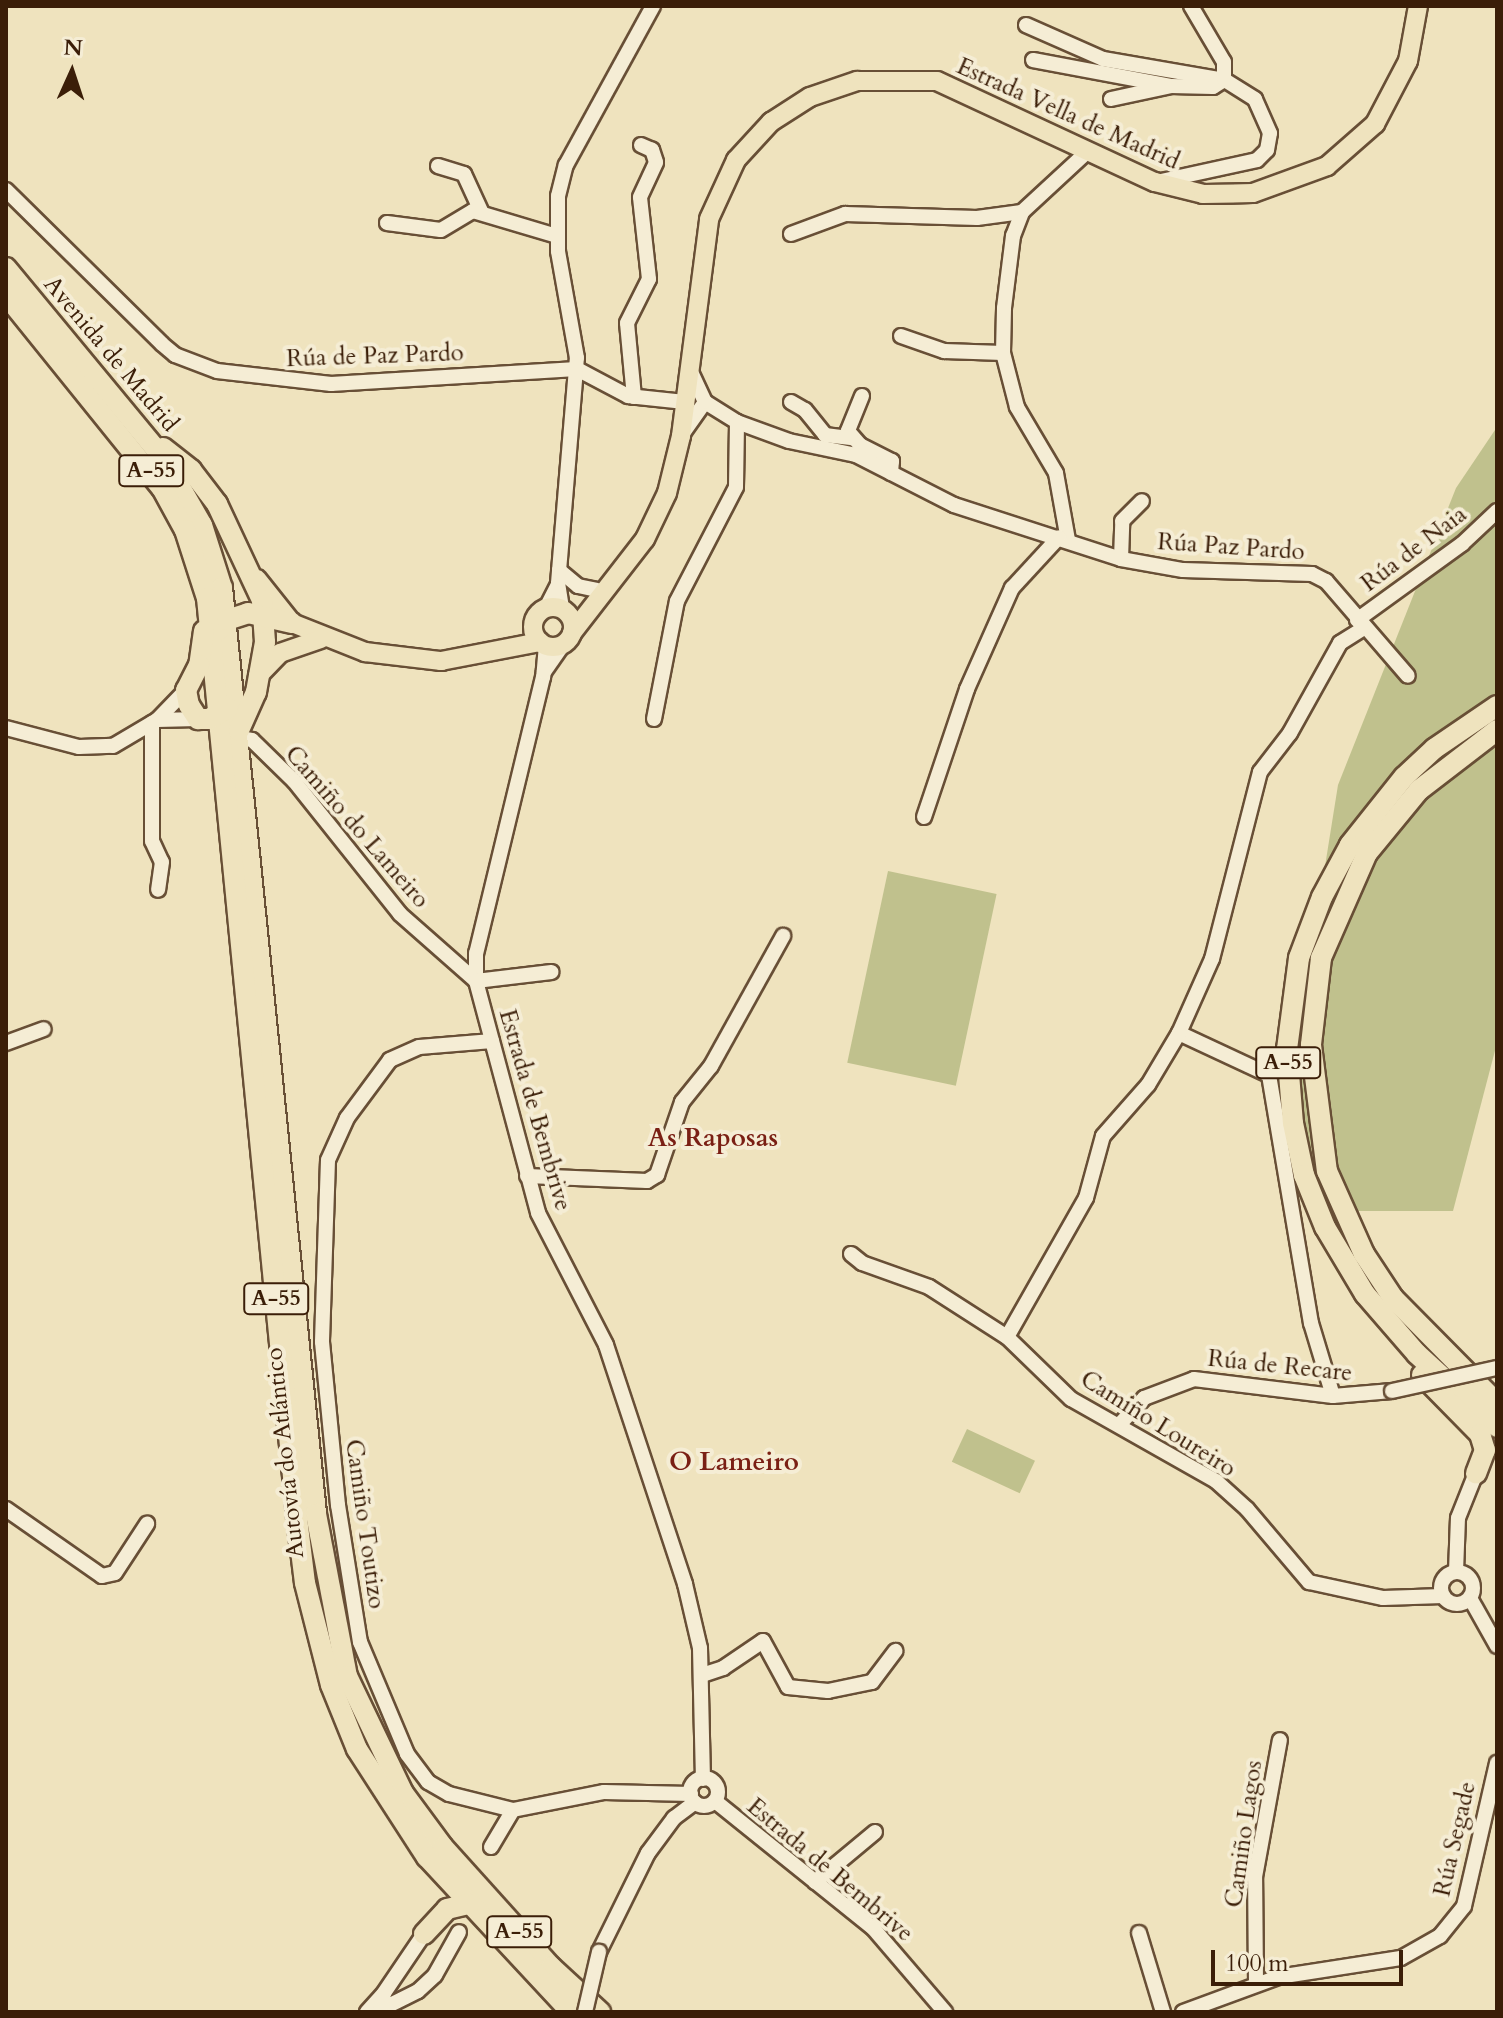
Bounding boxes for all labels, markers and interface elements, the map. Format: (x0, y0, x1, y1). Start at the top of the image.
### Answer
north arrow (32, 32, 112, 112)
text: N (63, 33, 84, 64)
street label: Estrada Vella de Madrid (952, 52, 1184, 176)
street label: Avenida de Madrid (38, 270, 184, 438)
street label: Rúa de Paz Pardo (286, 339, 464, 373)
road number: A-55 (117, 453, 185, 489)
street label: Rúa de Naia (1356, 500, 1472, 598)
street label: Rúa Paz Pardo (1156, 527, 1306, 567)
street label: Camiño do Lameiro (279, 740, 435, 914)
street label: Estrada de Bembrive (492, 1006, 578, 1214)
road number: A-55 (1254, 1045, 1322, 1081)
district label: As Raposas (648, 1122, 778, 1154)
road number: A-55 (242, 1281, 310, 1317)
street label: Rúa de Recare (1206, 1344, 1354, 1388)
street label: Autovía do Atlántico (260, 1346, 310, 1560)
street label: Camiño Loureiro (1075, 1365, 1241, 1483)
street label: Camiño Toutizo (339, 1438, 391, 1610)
district label: O Lameiro (669, 1446, 799, 1478)
street label: Camiño Lagos (1219, 1759, 1269, 1909)
street label: Rúa Segade (1428, 1779, 1482, 1899)
street label: Estrada de Bembrive (741, 1792, 919, 1948)
road number: A-55 (485, 1914, 553, 1950)
scale bar (1215, 1934, 1407, 1984)
text: 100 m (1225, 1947, 1289, 1980)

